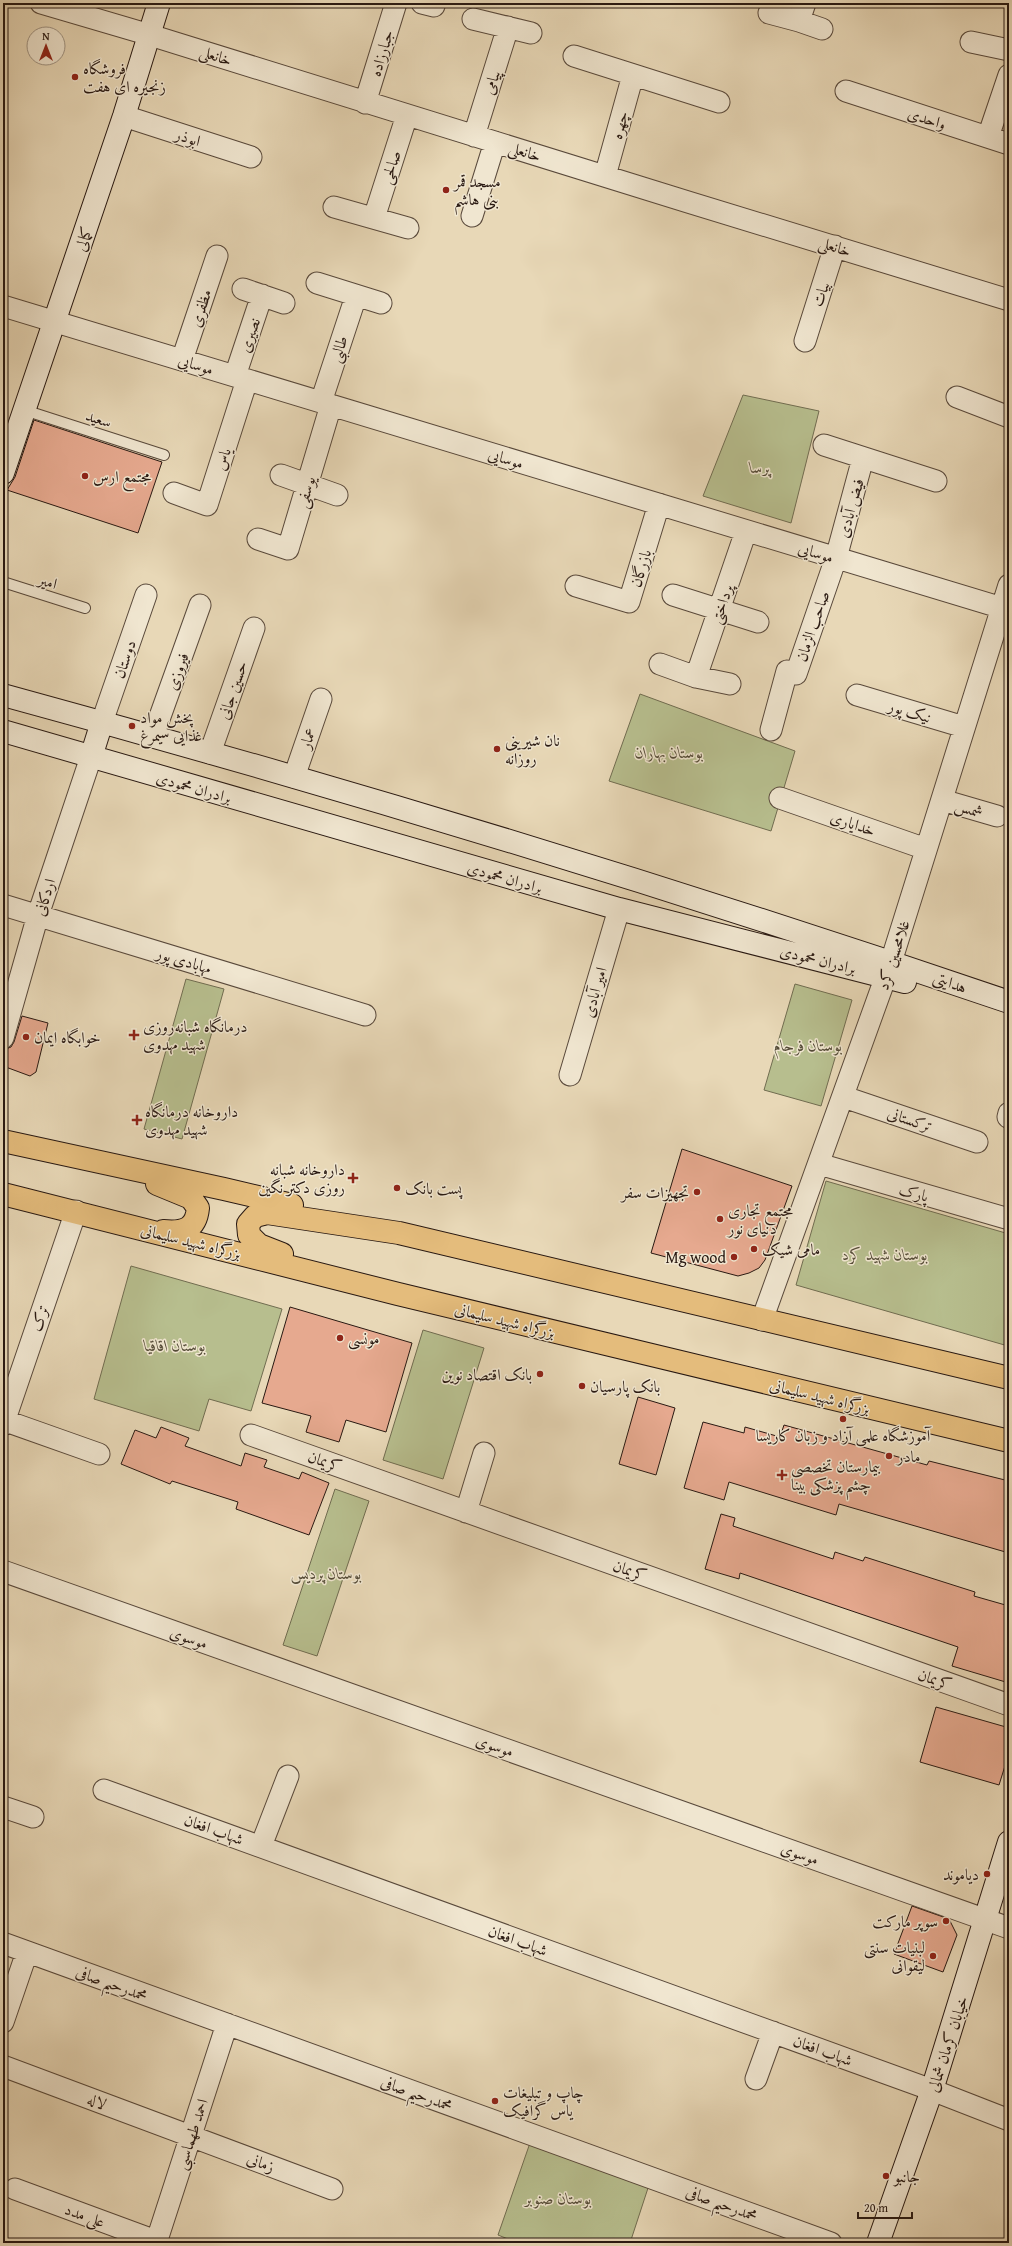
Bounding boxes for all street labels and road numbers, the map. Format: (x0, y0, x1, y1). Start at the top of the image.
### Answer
street label: جبارزاده (363, 27, 399, 79)
street label: خانعلی (197, 39, 235, 71)
street label: پیامی (476, 67, 507, 98)
street label: واحدی (905, 101, 949, 135)
street label: چهره (604, 108, 634, 142)
street label: ابوذر (170, 121, 204, 152)
street label: خانعلی (506, 135, 544, 167)
street label: صالحی (373, 147, 407, 187)
street label: کمالی (68, 224, 98, 254)
street label: خانعلی (816, 230, 854, 262)
street label: بیات (805, 278, 835, 310)
street label: مظفری (183, 286, 217, 330)
street label: نصیری (232, 314, 266, 356)
street label: طالبی (322, 332, 356, 366)
street label: موسایی (175, 347, 217, 381)
street label: سعید (83, 403, 115, 433)
street label: موسایی (485, 441, 527, 475)
street label: یاس (207, 444, 237, 473)
street label: یوسفی (289, 472, 321, 511)
street label: فیض آبادی (830, 476, 870, 540)
street label: موسایی (795, 535, 837, 569)
street label: بازرگان (623, 546, 657, 590)
street label: امیر (34, 566, 60, 595)
street label: پرداختی (703, 579, 740, 627)
street label: صاحب الزمان (789, 587, 835, 665)
street label: دوستان (106, 636, 142, 682)
street label: فیروزی (159, 649, 195, 693)
street label: حسین جانی (211, 658, 253, 722)
street label: نیک پور (884, 693, 934, 729)
street label: عمار (292, 724, 322, 754)
street label: برادران محمودی (153, 765, 235, 809)
street label: شمس (952, 792, 986, 824)
street label: خدایاری (827, 804, 879, 842)
street label: برادران محمودی (464, 855, 546, 899)
street label: اردکانی (27, 875, 61, 919)
street label: غلامحسین کرد (870, 917, 916, 993)
street label: برادران محمودی (778, 938, 859, 980)
street label: مهابادی پور (151, 940, 215, 980)
street label: امیر آبادی (575, 964, 613, 1020)
street label: هدایتی (930, 965, 970, 999)
street label: ترکستانی (884, 1100, 936, 1138)
street label: پارک (896, 1176, 933, 1208)
street label: بزرگراه شهید سلیمانی (138, 1217, 244, 1265)
street label: بزرگراه شهید سلیمانی (452, 1296, 558, 1344)
street label: ترک (23, 1301, 55, 1335)
street label: بزرگراه شهید سلیمانی (767, 1372, 873, 1420)
street label: کریمان (305, 1444, 345, 1478)
street label: کریمان (610, 1553, 650, 1587)
street label: موسوی (167, 1619, 211, 1655)
street label: کریمان (915, 1662, 955, 1696)
street label: موسوی (473, 1727, 517, 1763)
street label: شهاب افغان (181, 1807, 247, 1851)
street label: موسوی (778, 1835, 822, 1871)
street label: شهاب افغان (485, 1918, 551, 1962)
street label: محمدرحیم صافی (71, 1959, 151, 2012)
street label: خیابان کرمان شمالی (920, 1993, 974, 2095)
street label: شهاب افغان (790, 2028, 856, 2072)
street label: محمدرحیم صافی (376, 2069, 456, 2122)
street label: لاله (84, 2086, 110, 2116)
street label: احمد طهماسبی (168, 2095, 216, 2173)
street label: زمانی (244, 2146, 278, 2178)
street label: محمدرحیم صافی (681, 2179, 761, 2232)
street label: علی مدد (61, 2197, 109, 2233)

